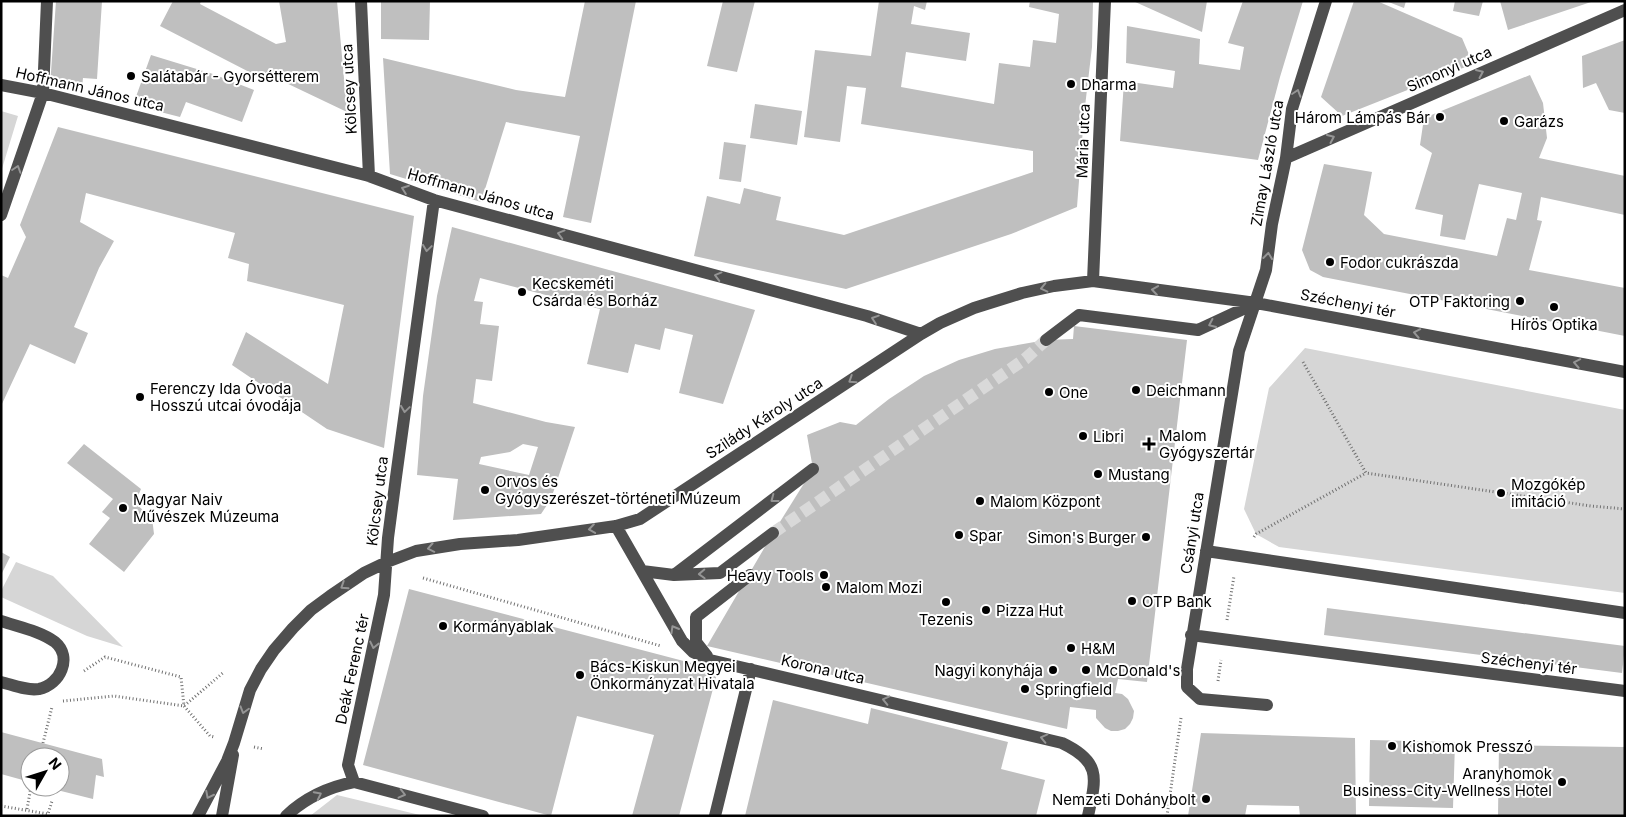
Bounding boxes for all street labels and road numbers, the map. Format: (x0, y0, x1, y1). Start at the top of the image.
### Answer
street label: Simonyi utca (1404, 42, 1494, 96)
street label: Kölcsey utca (337, 43, 361, 135)
street label: Hoffmann János utca (14, 63, 166, 115)
street label: Zimay László utca (1247, 98, 1287, 228)
street label: Mária utca (1072, 103, 1094, 179)
street label: Hoffmann János utca (405, 164, 557, 224)
street label: Széchenyi tér (1299, 284, 1398, 322)
street label: Szilády Károly utca (702, 373, 826, 463)
street label: Kölcsey utca (362, 455, 392, 547)
street label: Csányi utca (1176, 491, 1208, 575)
street label: Deák Ferenc tér (331, 612, 373, 726)
street label: Széchenyi tér (1480, 648, 1578, 678)
street label: Korona utca (779, 650, 867, 688)

